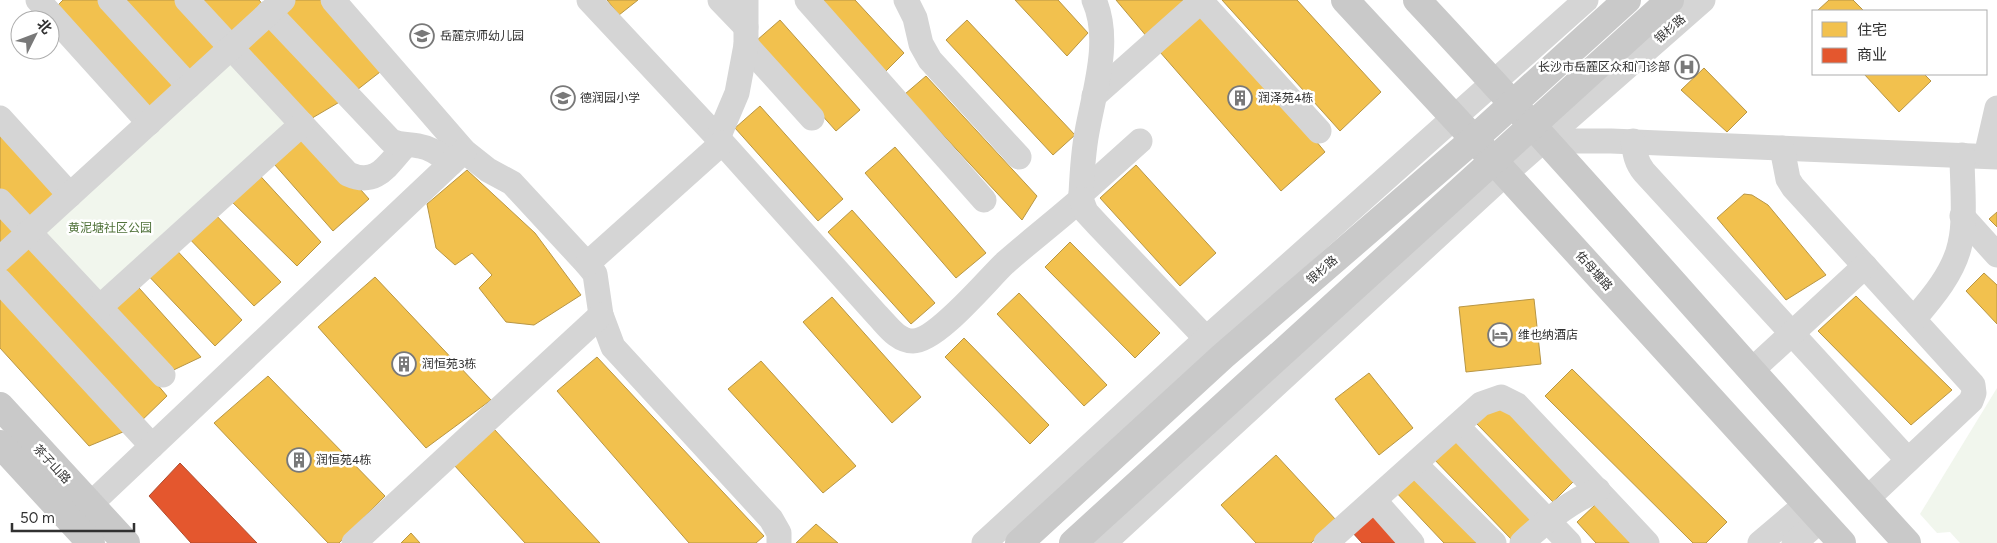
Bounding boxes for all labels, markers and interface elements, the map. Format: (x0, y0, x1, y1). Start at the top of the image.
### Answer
north arrow (10, 10, 60, 60)
legend (1812, 10, 1987, 75)
street label: 银杉路 (1652, 12, 1688, 46)
text: 北 (33, 16, 55, 38)
text: 住宅 (1857, 21, 1887, 39)
school or university icon: 岳麓京师幼儿园 (409, 23, 435, 49)
place label: 岳麓京师幼儿园 (440, 29, 524, 43)
text: 商业 (1857, 46, 1887, 64)
hospital icon: 长沙市岳麓区众和门诊部 (1674, 54, 1700, 80)
place label: 长沙市岳麓区众和门诊部 (1538, 60, 1670, 74)
school or university icon: 德润园小学 (550, 85, 576, 111)
building icon: 润泽苑4栋 (1227, 85, 1253, 111)
place label: 德润园小学 (580, 91, 640, 105)
place label: 润泽苑4栋 (1258, 91, 1313, 105)
park label: 黄泥塘社区公园 (68, 221, 152, 235)
street label: 佑母塘路 (1573, 248, 1615, 294)
street label: 银杉路 (1304, 253, 1340, 287)
hotel icon: 维也纳酒店 (1487, 322, 1513, 348)
place label: 维也纳酒店 (1518, 328, 1578, 342)
building icon: 润恒苑3栋 (391, 351, 417, 377)
place label: 润恒苑3栋 (422, 357, 477, 371)
street label: 茶子山路 (31, 442, 73, 486)
building icon: 润恒苑4栋 (286, 447, 312, 473)
place label: 润恒苑4栋 (316, 453, 371, 467)
scale bar (12, 500, 135, 532)
text: 50 m (20, 509, 55, 527)

